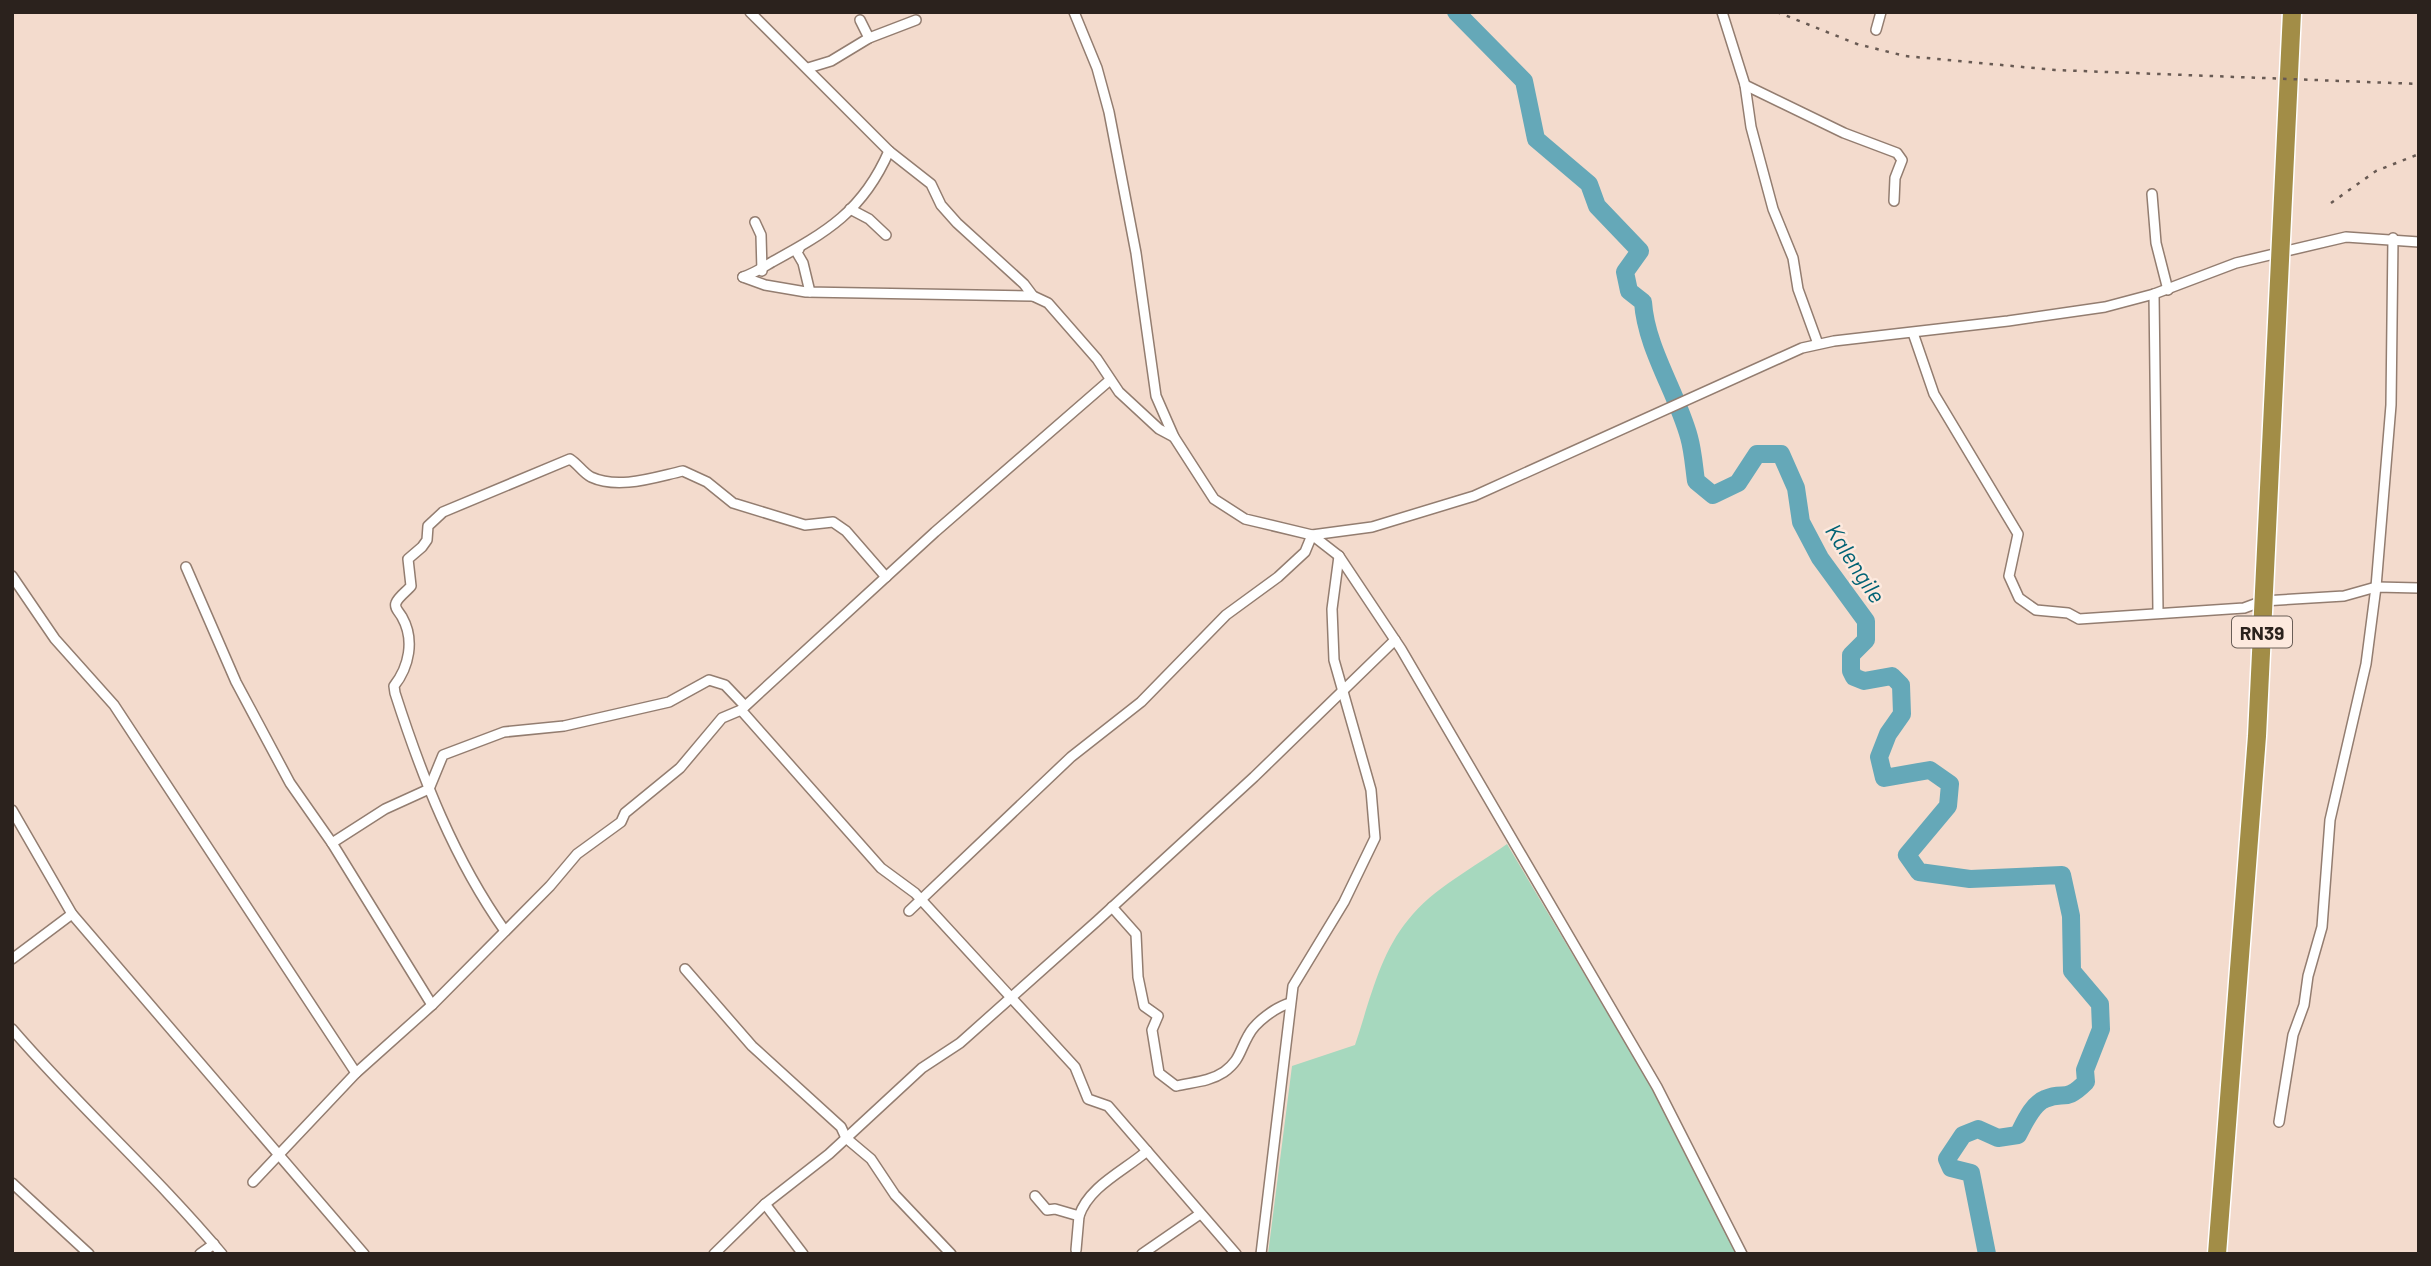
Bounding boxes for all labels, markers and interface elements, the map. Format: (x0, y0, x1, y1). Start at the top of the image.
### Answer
water label: Kalengile (1820, 518, 1892, 608)
road number: RN39 (2232, 617, 2292, 648)

